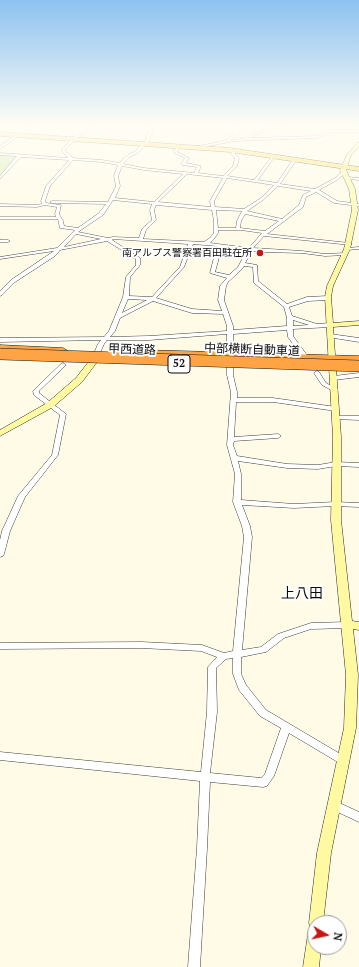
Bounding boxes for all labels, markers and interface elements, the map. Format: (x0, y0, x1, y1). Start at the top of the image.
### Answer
place label: 南アルプス警察署百田駐在所 (122, 247, 252, 259)
marker: 南アルプス警察署百田駐在所 (255, 248, 265, 258)
street label: 中部横断自動車道 (204, 341, 300, 359)
street label: 甲西道路 (108, 342, 156, 358)
road number: 52 (168, 355, 190, 373)
district label: 上八田 (281, 586, 323, 602)
north arrow (307, 915, 347, 955)
text: N (330, 932, 345, 942)

